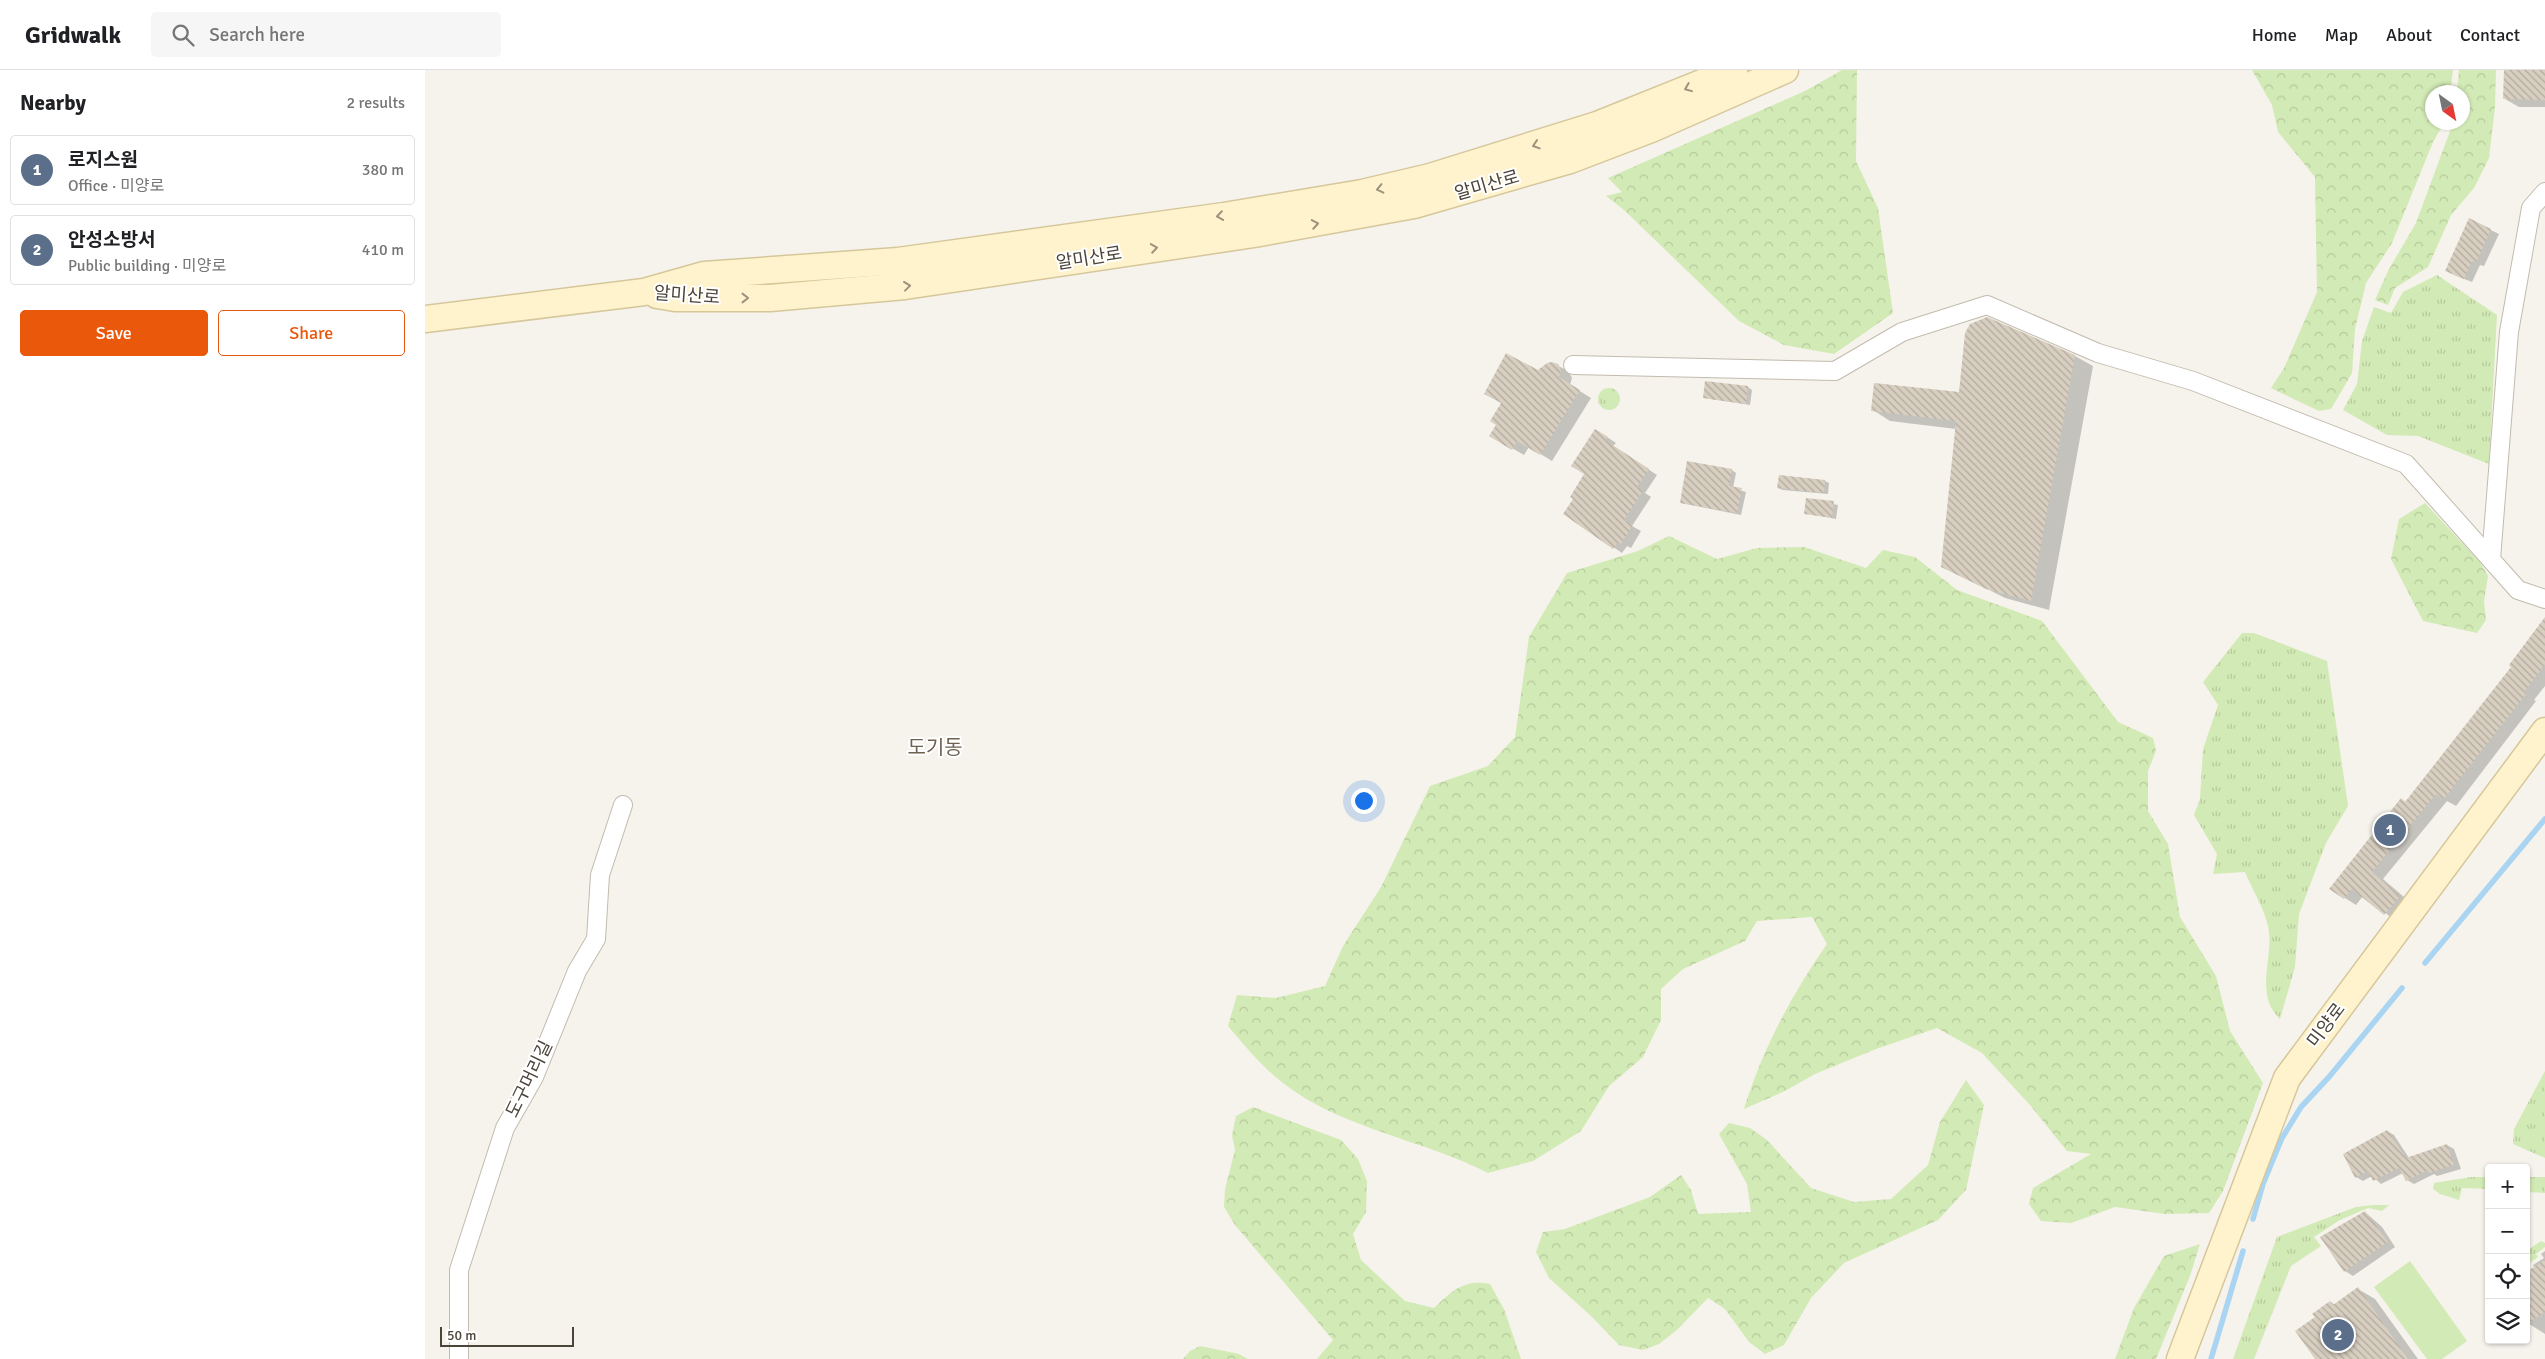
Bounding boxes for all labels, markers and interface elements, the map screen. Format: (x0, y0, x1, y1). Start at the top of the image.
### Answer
search box (151, 12, 501, 57)
text: Gridwalk (25, 20, 121, 50)
icon: search (169, 21, 197, 49)
text: Search here (209, 23, 305, 47)
text: Home (2252, 24, 2297, 46)
text: Map (2325, 24, 2358, 46)
text: About (2386, 24, 2432, 46)
text: Contact (2460, 24, 2520, 46)
one-way arrow (1684, 82, 1693, 92)
north arrow (2425, 85, 2470, 130)
text: Nearby (20, 90, 86, 116)
text: 2 results (346, 93, 405, 113)
one-way arrow (1532, 139, 1541, 149)
text: 로지스원 (68, 148, 138, 172)
text: 1 (33, 160, 41, 180)
text: 380 m (362, 160, 404, 180)
street label: 알미산로 (1452, 165, 1522, 205)
text: Office · 미양로 (68, 176, 164, 196)
one-way arrow (1375, 183, 1384, 194)
one-way arrow (1215, 211, 1224, 221)
one-way arrow (1310, 219, 1319, 229)
text: 안성소방서 (68, 228, 155, 252)
text: 2 (33, 240, 41, 260)
text: 410 m (362, 240, 404, 260)
street label: 알미산로 (1055, 242, 1123, 274)
one-way arrow (1150, 243, 1158, 254)
text: Public building · 미양로 (68, 256, 226, 276)
one-way arrow (902, 281, 911, 291)
street label: 알미산로 (653, 282, 721, 308)
one-way arrow (742, 293, 749, 303)
button: Save (20, 310, 208, 356)
button: Share (218, 310, 405, 356)
district label: 도기동 (907, 735, 963, 760)
your location (1351, 788, 1377, 814)
pin: 1 (2374, 811, 2406, 849)
street label: 미양로 (2302, 999, 2350, 1051)
street label: 도구머리길 (501, 1037, 557, 1121)
map controls (2485, 1164, 2530, 1344)
button: + (2485, 1164, 2530, 1209)
button: − (2485, 1209, 2530, 1254)
button: locate (2485, 1254, 2530, 1299)
button: layers (2485, 1299, 2530, 1344)
pin: 2 (2322, 1316, 2354, 1354)
scale bar (440, 1324, 574, 1347)
text: 50 m (447, 1327, 476, 1344)

